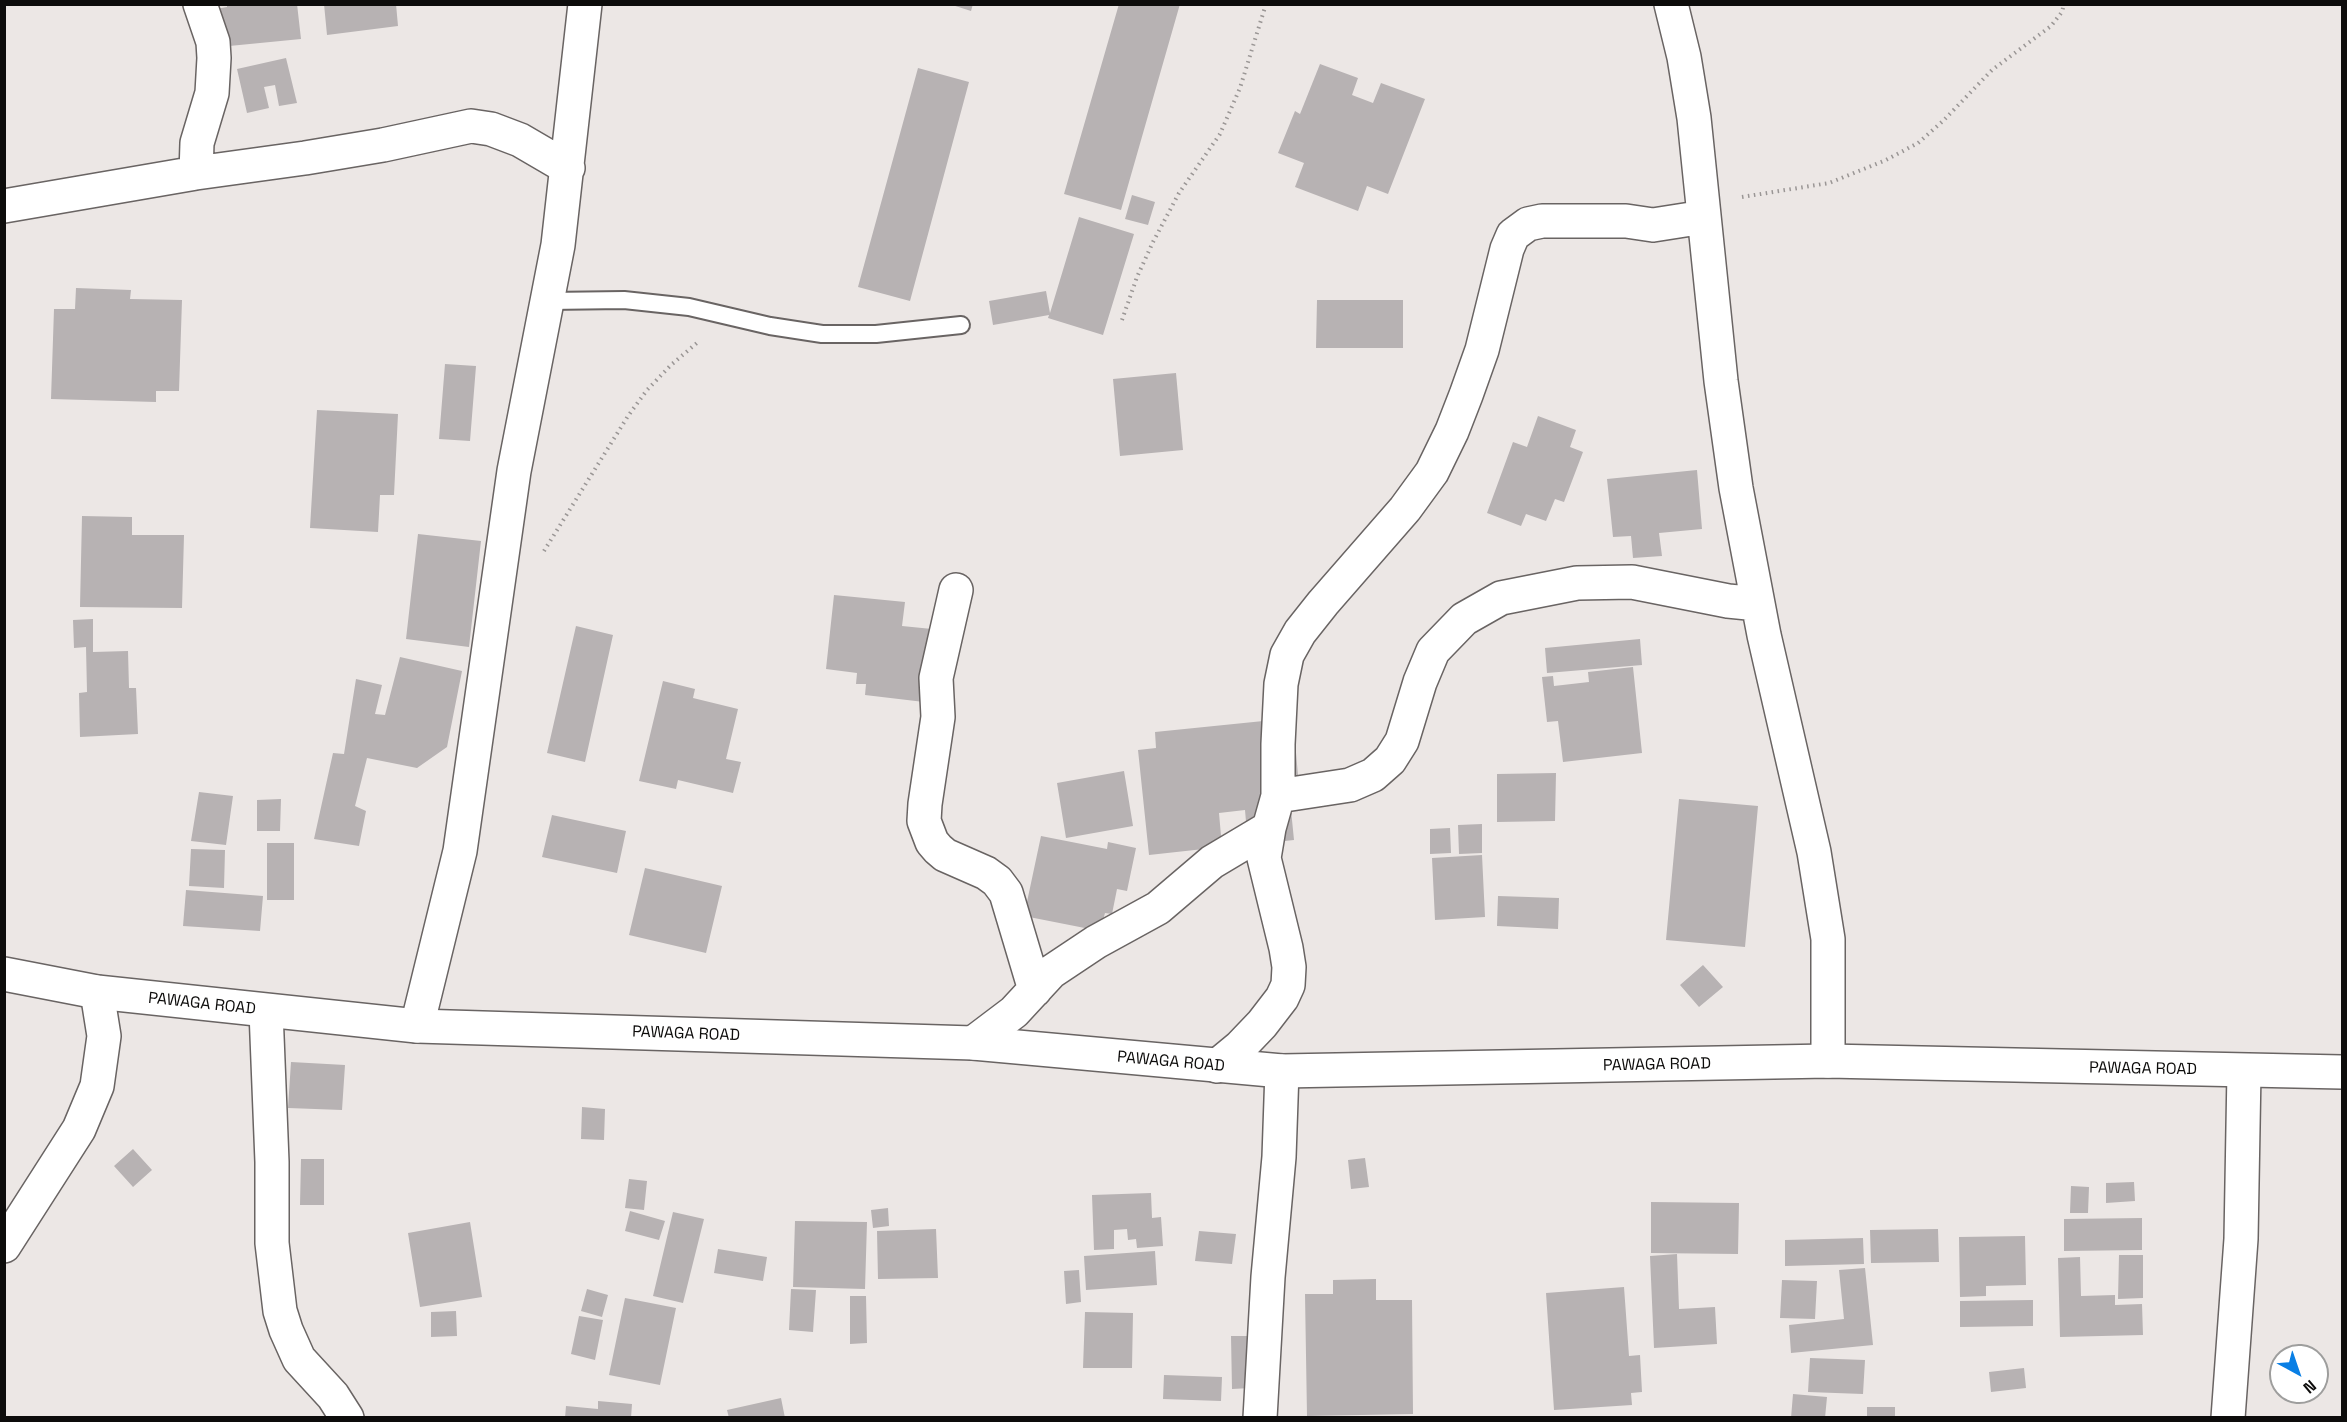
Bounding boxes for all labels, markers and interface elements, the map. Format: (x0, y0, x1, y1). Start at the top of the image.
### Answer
street label: PAWAGA ROAD (147, 989, 257, 1019)
street label: PAWAGA ROAD (632, 1023, 740, 1045)
street label: PAWAGA ROAD (1116, 1048, 1226, 1076)
street label: PAWAGA ROAD (1603, 1054, 1711, 1076)
street label: PAWAGA ROAD (2089, 1058, 2197, 1080)
north arrow (2269, 1344, 2329, 1404)
text: N (2299, 1375, 2320, 1398)

